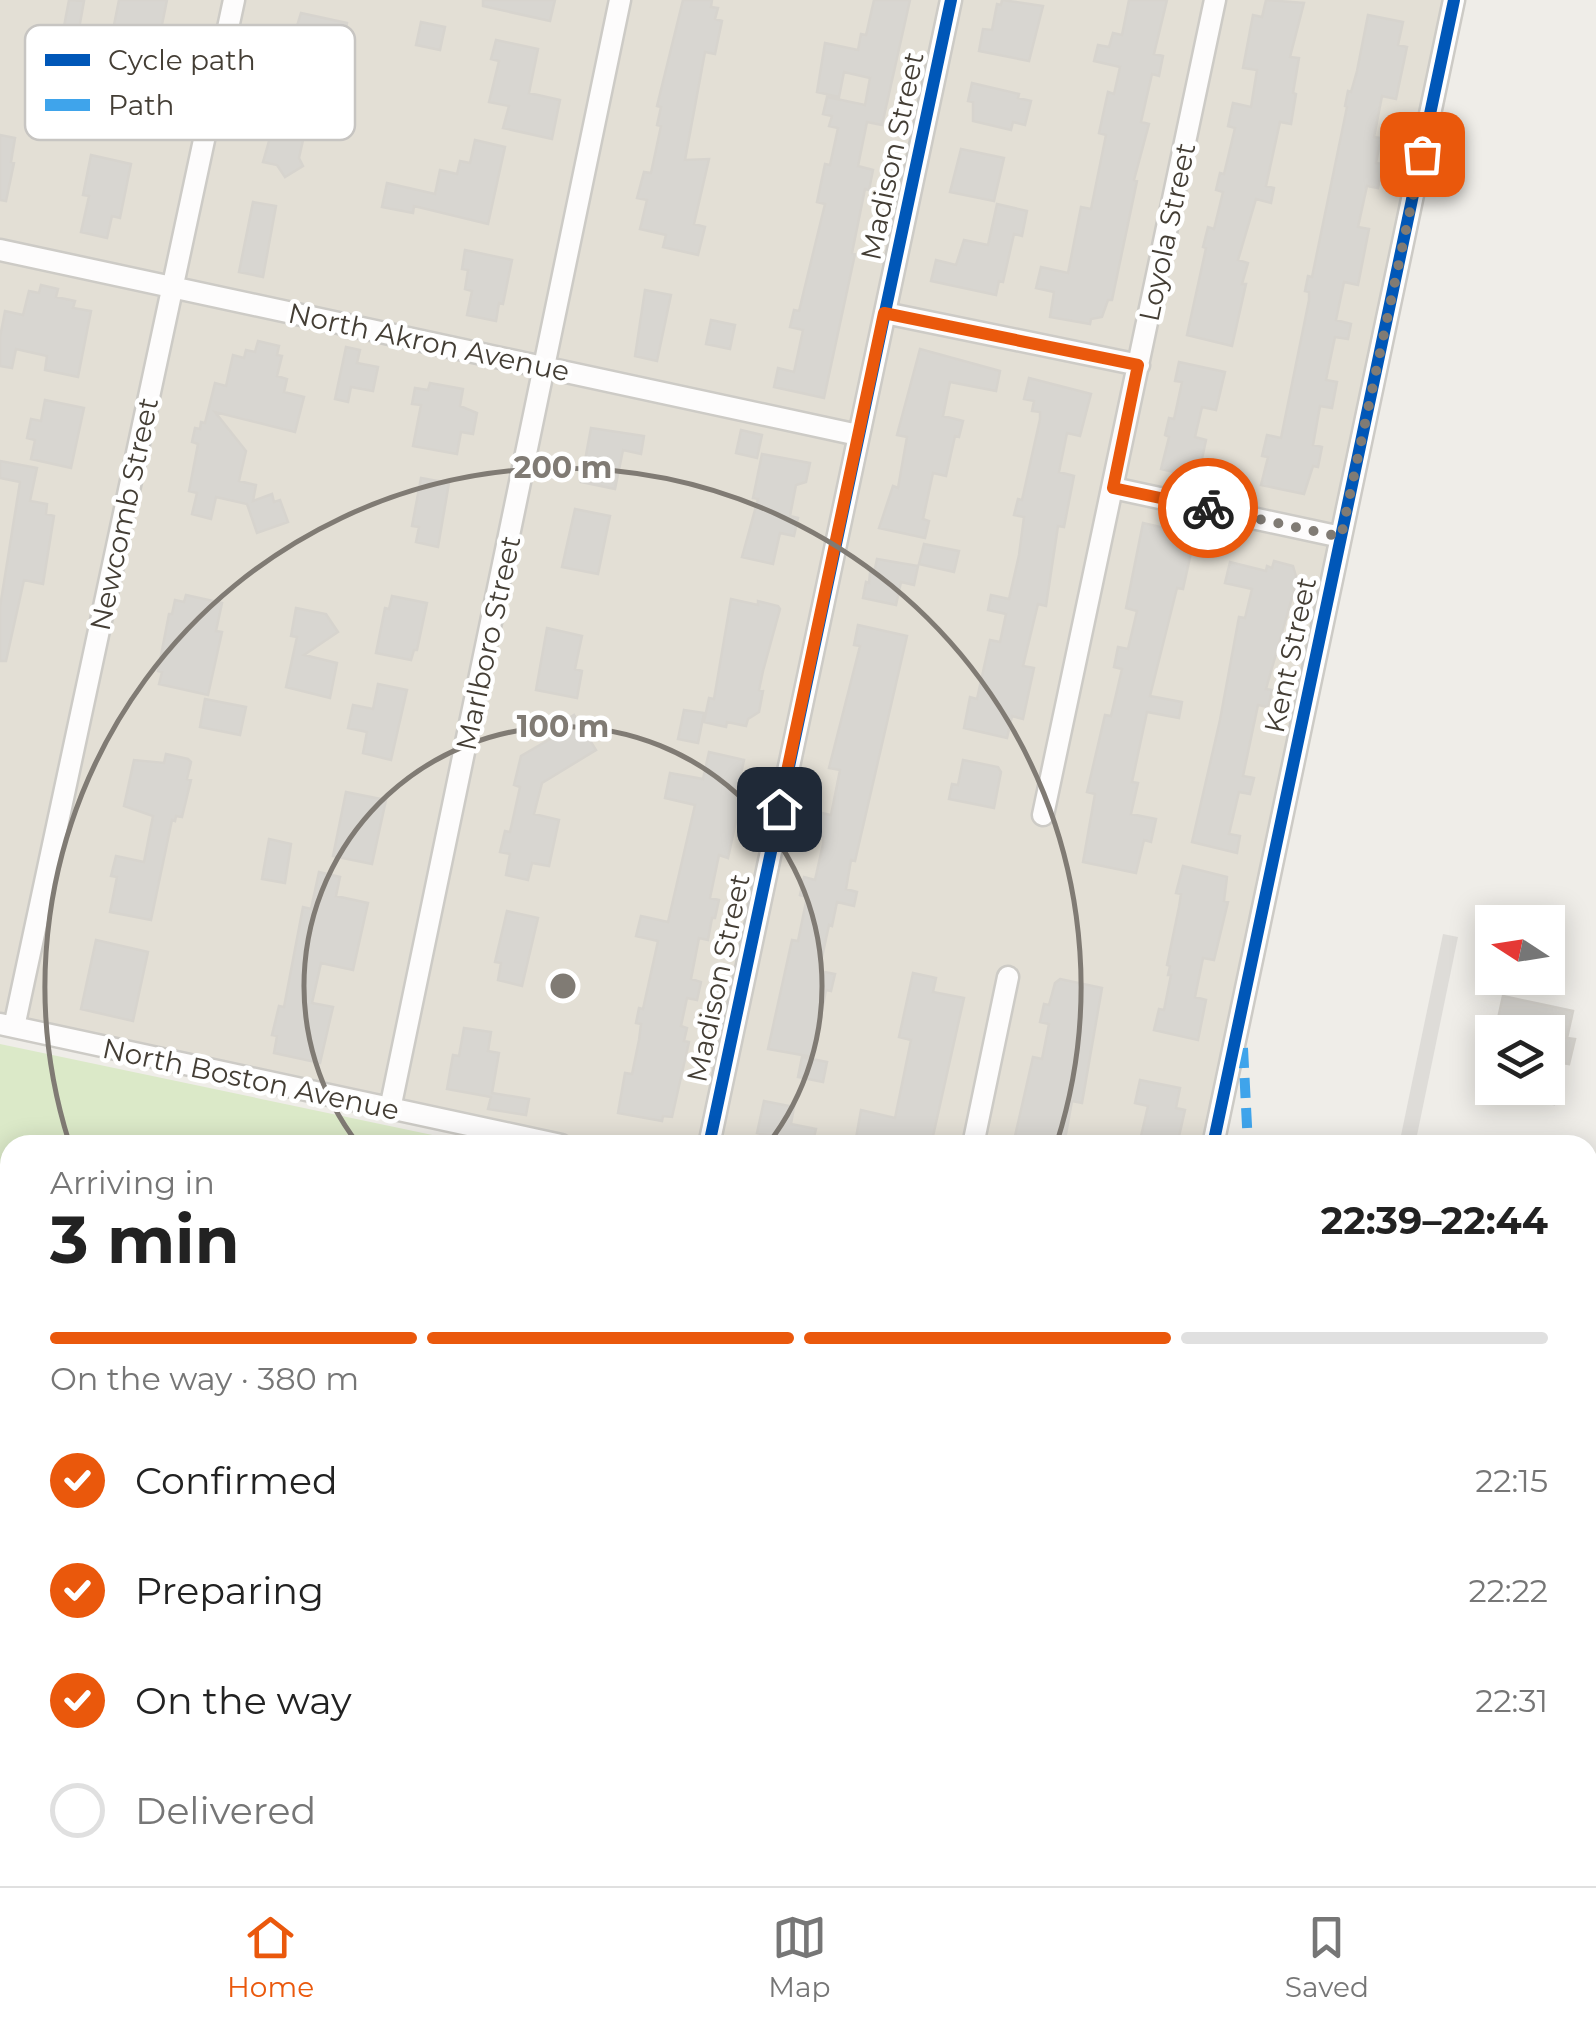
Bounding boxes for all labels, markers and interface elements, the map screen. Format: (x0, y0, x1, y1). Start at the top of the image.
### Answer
legend (25, 25, 355, 140)
text: Cycle path (108, 43, 256, 77)
street label: Madison Street (853, 49, 931, 263)
text: Path (108, 88, 175, 122)
pin (1380, 112, 1465, 197)
icon: bag (1395, 127, 1450, 182)
street label: Loyola Street (1131, 140, 1203, 324)
street label: North Akron Avenue (285, 296, 573, 388)
street label: Newcomb Street (83, 394, 165, 634)
text: 200 m (514, 449, 612, 486)
courier (1158, 458, 1258, 558)
icon: bike (1181, 481, 1236, 536)
street label: Marlboro Street (449, 532, 527, 754)
street label: Kent Street (1257, 574, 1323, 736)
text: 100 m (517, 708, 609, 745)
pin (737, 767, 822, 852)
icon: home (752, 782, 807, 837)
street label: Madison Street (679, 871, 757, 1085)
north arrow (1475, 905, 1565, 995)
map controls (1475, 905, 1565, 1105)
centre of rings (545, 968, 581, 1004)
button: layers (1475, 1015, 1565, 1105)
street label: North Boston Avenue (100, 1031, 402, 1127)
text: Arriving in (50, 1163, 215, 1202)
text: 22:39–22:44 (1321, 1197, 1548, 1244)
text: 3 min (50, 1200, 240, 1279)
text: On the way · 380 m (50, 1359, 359, 1398)
icon: check (50, 1453, 105, 1508)
text: Confirmed (135, 1457, 338, 1504)
text: 22:15 (1475, 1461, 1548, 1500)
icon: check (50, 1563, 105, 1618)
text: Preparing (135, 1567, 324, 1614)
text: 22:22 (1469, 1571, 1548, 1610)
icon: check (50, 1673, 105, 1728)
text: On the way (135, 1677, 352, 1724)
text: 22:31 (1475, 1681, 1548, 1720)
text: Delivered (135, 1787, 316, 1834)
tab: Home (227, 1910, 314, 2004)
tab: Map (768, 1910, 831, 2004)
tab: Saved (1285, 1910, 1369, 2004)

